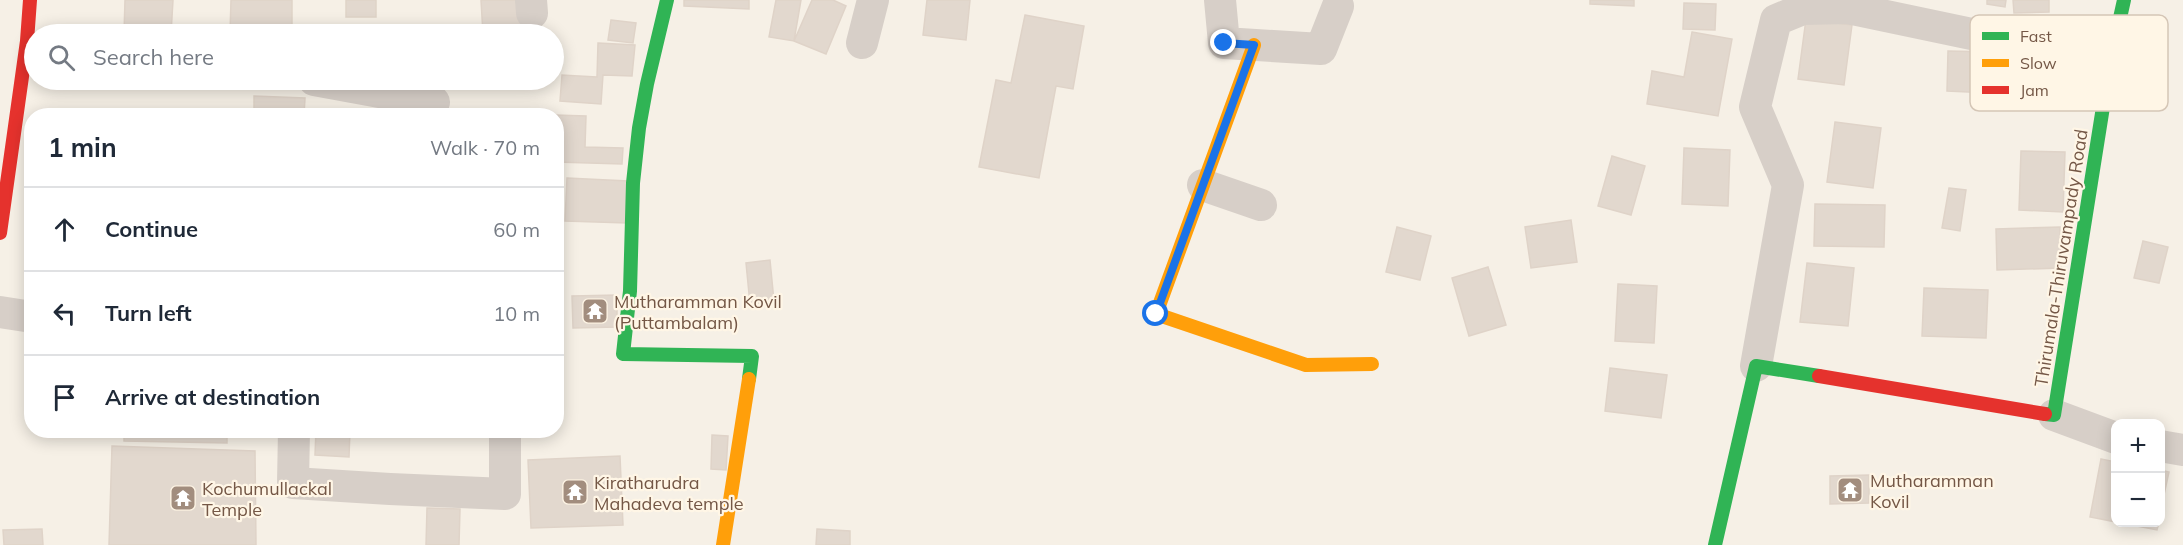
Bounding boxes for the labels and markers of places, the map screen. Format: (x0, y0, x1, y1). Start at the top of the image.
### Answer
place label: Mutharamman Kovil (Puttambalam) (614, 290, 782, 334)
temple icon: Mutharamman Kovil (Puttambalam) (580, 296, 610, 326)
place label: Mutharamman Kovil (1870, 469, 1994, 513)
place label: Kiratharudra Mahadeva temple (594, 471, 744, 515)
temple icon: Mutharamman Kovil (1835, 475, 1865, 505)
place label: Kochumullackal Temple (202, 477, 332, 521)
temple icon: Kiratharudra Mahadeva temple (560, 477, 590, 507)
temple icon: Kochumullackal Temple (168, 483, 198, 513)

